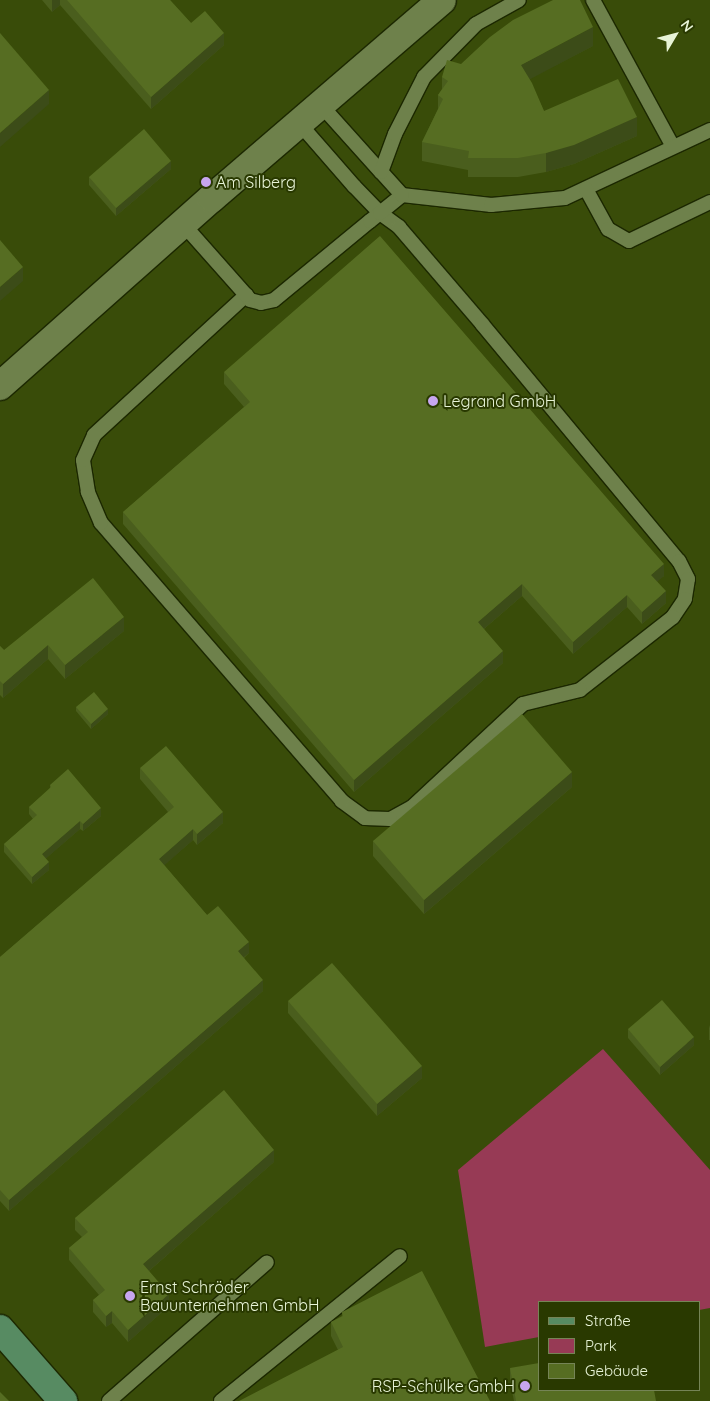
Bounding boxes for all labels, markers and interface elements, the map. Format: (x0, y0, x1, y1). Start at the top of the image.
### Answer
north arrow (650, 10, 700, 60)
text: N (677, 16, 697, 35)
place label: Am Silberg (216, 172, 296, 192)
marker: Am Silberg (200, 176, 212, 188)
place label: Legrand GmbH (443, 391, 556, 411)
marker: Legrand GmbH (427, 395, 439, 407)
place label: Ernst Schröder Bauunternehmen GmbH (140, 1277, 320, 1315)
marker: Ernst Schröder Bauunternehmen GmbH (124, 1290, 136, 1302)
legend (538, 1301, 700, 1391)
text: Straße (585, 1311, 631, 1330)
text: Park (585, 1336, 617, 1355)
text: Gebäude (585, 1361, 648, 1380)
place label: RSP-Schülke GmbH (372, 1376, 515, 1396)
marker: RSP-Schülke GmbH (519, 1380, 531, 1392)

